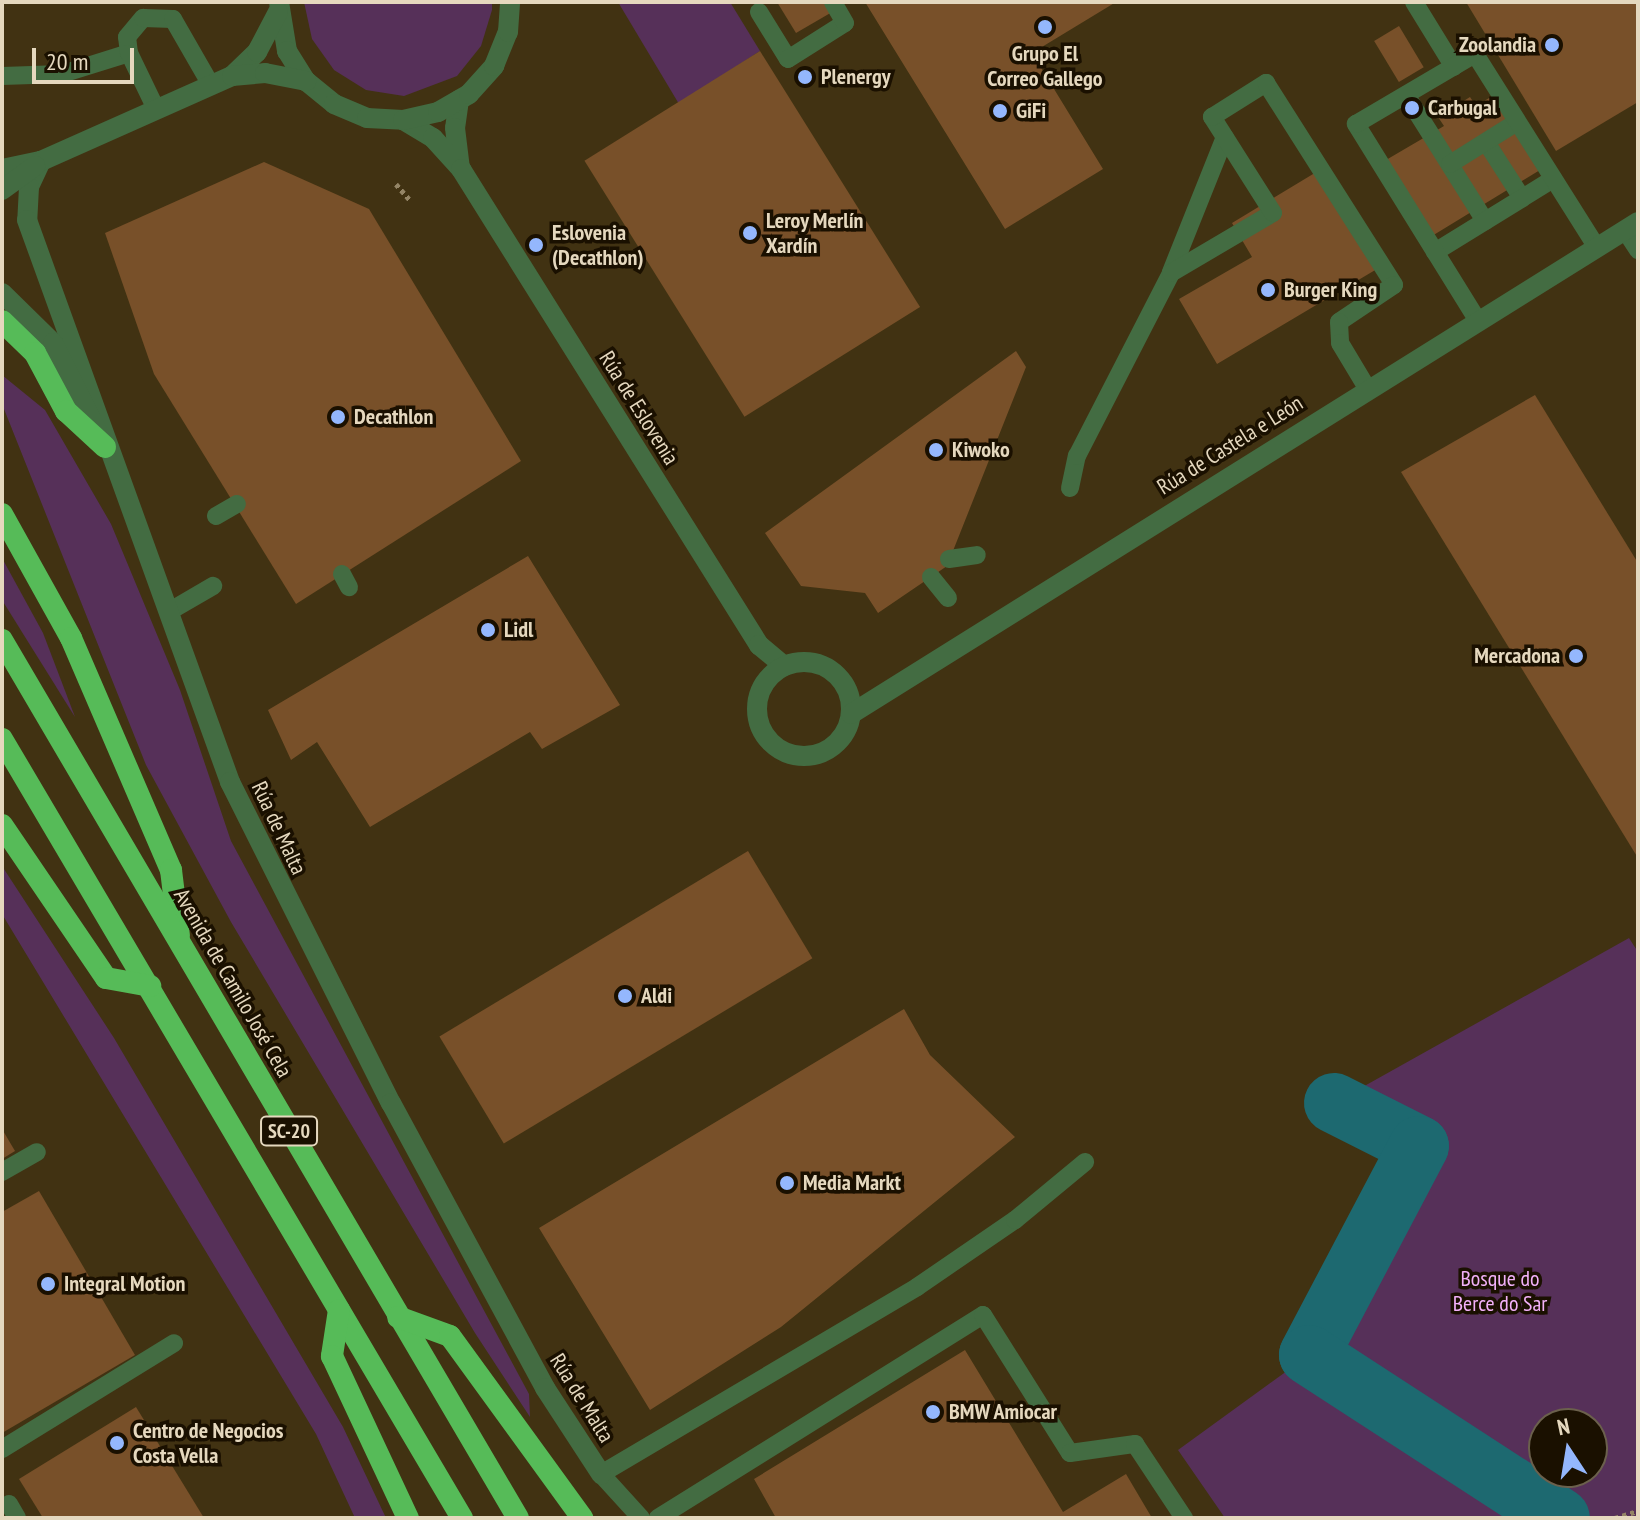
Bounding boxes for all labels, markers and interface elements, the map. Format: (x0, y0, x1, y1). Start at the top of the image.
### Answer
marker: Grupo El Correo Gallego (1036, 18, 1054, 36)
scale bar (36, 32, 138, 82)
place label: Zoolandia (1459, 32, 1536, 58)
marker: Zoolandia (1543, 36, 1561, 54)
place label: Grupo El Correo Gallego (987, 40, 1103, 92)
text: 20 m (46, 46, 88, 77)
place label: Plenergy (821, 64, 891, 90)
marker: Plenergy (796, 68, 814, 86)
place label: Carbugal (1428, 95, 1497, 121)
place label: GiFi (1016, 98, 1046, 124)
marker: Carbugal (1403, 99, 1421, 117)
marker: GiFi (991, 102, 1009, 120)
place label: Leroy Merlín Xardín (766, 207, 864, 258)
place label: Eslovenia (Decathlon) (552, 219, 643, 270)
marker: Leroy Merlín Xardín (741, 224, 759, 242)
marker: Eslovenia (Decathlon) (527, 236, 545, 254)
place label: Burger King (1284, 277, 1377, 303)
marker: Burger King (1259, 281, 1277, 299)
street label: Rúa de Eslovenia (594, 346, 684, 470)
street label: Rúa de Castela e León (1152, 390, 1308, 500)
place label: Decathlon (354, 404, 433, 430)
marker: Decathlon (329, 408, 347, 426)
place label: Kiwoko (952, 437, 1010, 463)
marker: Kiwoko (927, 441, 945, 459)
place label: Lidl (504, 617, 533, 643)
marker: Lidl (479, 621, 497, 639)
place label: Mercadona (1474, 643, 1560, 669)
marker: Mercadona (1567, 647, 1585, 665)
street label: Rúa de Malta (246, 777, 312, 879)
street label: Avenida de Camilo José Cela (168, 884, 298, 1082)
place label: Aldi (641, 983, 672, 1009)
marker: Aldi (616, 987, 634, 1005)
road number: SC-20 (259, 1115, 319, 1147)
place label: Media Markt (803, 1170, 901, 1196)
marker: Media Markt (778, 1174, 796, 1192)
park label: Bosque do Berce do Sar (1453, 1265, 1547, 1316)
place label: Integral Motion (64, 1271, 185, 1297)
marker: Integral Motion (39, 1275, 57, 1293)
street label: Rúa de Malta (544, 1349, 620, 1447)
place label: BMW Amiocar (949, 1399, 1058, 1425)
marker: BMW Amiocar (924, 1403, 942, 1421)
north arrow (1528, 1408, 1608, 1488)
text: N (1555, 1412, 1572, 1441)
place label: Centro de Negocios Costa Vella (133, 1417, 284, 1468)
marker: Centro de Negocios Costa Vella (108, 1434, 126, 1452)

